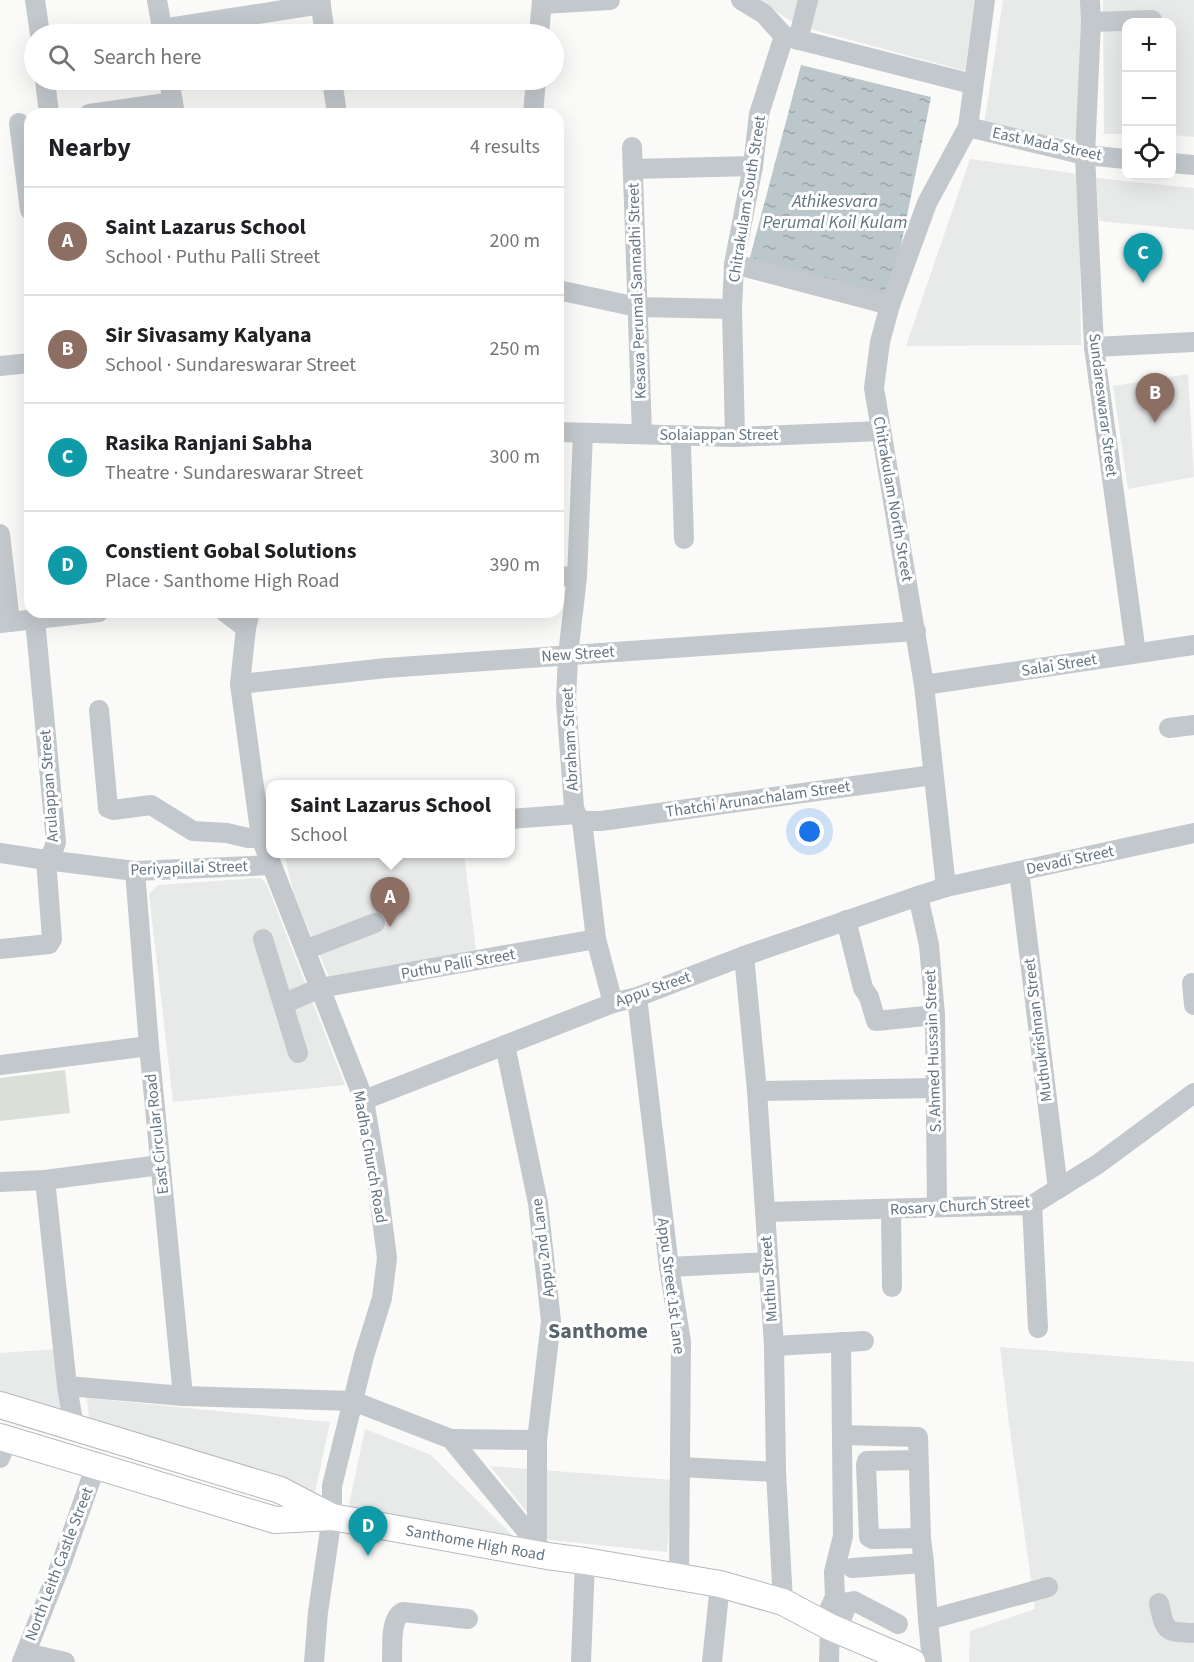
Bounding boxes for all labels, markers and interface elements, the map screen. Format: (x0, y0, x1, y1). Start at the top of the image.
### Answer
map controls (1122, 18, 1176, 180)
button: + (1122, 18, 1176, 72)
search box (24, 24, 564, 90)
icon: search (45, 41, 78, 74)
text: Search here (93, 41, 201, 73)
button: − (1122, 72, 1176, 126)
street label: Chitrakulam South Street (723, 113, 771, 284)
street label: East Mada Street (990, 122, 1104, 166)
button: locate (1122, 126, 1176, 180)
text: Nearby (48, 129, 131, 166)
text: 4 results (470, 133, 540, 161)
street label: Kesava Perumal Sannadhi Street (622, 182, 652, 400)
water label: Athikesvara Perumal Koil Kulam (763, 189, 907, 235)
text: Saint Lazarus School (105, 211, 306, 243)
text: A (62, 227, 73, 255)
text: 200 m (490, 227, 540, 255)
pin: C (1124, 234, 1162, 283)
text: School · Puthu Palli Street (105, 243, 320, 271)
text: Sir Sivasamy Kalyana (105, 319, 312, 351)
street label: Sundareswarar Street (1083, 332, 1123, 479)
text: B (61, 335, 74, 363)
text: 250 m (490, 335, 540, 363)
text: School · Sundareswarar Street (105, 351, 356, 379)
pin: B (1136, 374, 1174, 423)
street label: Chitrakulam North Street (868, 415, 918, 584)
street label: Solaiappan Street (659, 424, 779, 446)
text: Rasika Ranjani Sabha (105, 427, 312, 459)
text: C (62, 443, 73, 471)
text: 300 m (490, 443, 540, 471)
text: Theatre · Sundareswarar Street (105, 459, 363, 487)
text: Constient Gobal Solutions (105, 535, 356, 567)
text: D (61, 551, 74, 579)
text: 390 m (490, 551, 540, 579)
text: Place · Santhome High Road (105, 567, 340, 595)
street label: New Street (541, 640, 616, 668)
street label: Salai Street (1020, 648, 1099, 682)
street label: Abraham Street (556, 686, 584, 792)
street label: Arulappan Street (34, 728, 64, 843)
street label: Thatchi Arunachalam Street (664, 775, 852, 823)
popup (266, 780, 515, 858)
text: Saint Lazarus School (290, 789, 491, 821)
your location (795, 817, 824, 846)
text: School (290, 821, 348, 849)
street label: Devadi Street (1024, 840, 1116, 880)
street label: Periyapillai Street (130, 855, 249, 881)
pin: A (370, 878, 410, 927)
street label: Puthu Palli Street (399, 943, 517, 985)
street label: Muthukrishnan Street (1018, 956, 1058, 1103)
street label: Appu Street (612, 966, 694, 1012)
street label: S. Ahmed Hussain Street (919, 969, 947, 1133)
street label: East Circular Road (140, 1073, 174, 1195)
street label: Madha Church Road (348, 1089, 392, 1225)
street label: Rosary Church Street (889, 1191, 1031, 1221)
street label: Appu 2nd Lane (526, 1197, 560, 1299)
street label: Appu Street 1st Lane (652, 1217, 690, 1355)
street label: Muthu Street (755, 1235, 783, 1323)
district label: Santhome (548, 1315, 648, 1347)
street label: North Leith Castle Street (20, 1483, 99, 1644)
pin: D (348, 1506, 388, 1556)
street label: Santhome High Road (404, 1520, 547, 1566)

